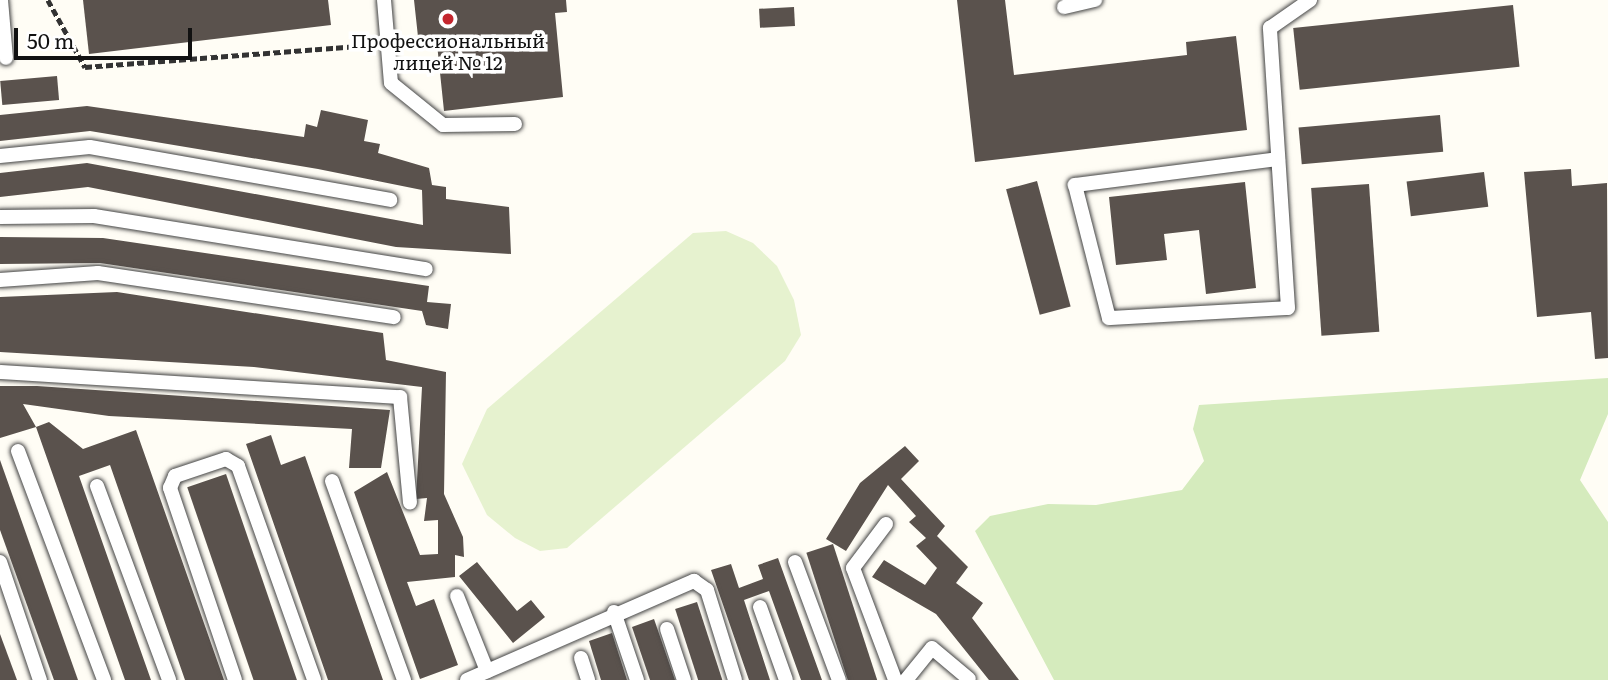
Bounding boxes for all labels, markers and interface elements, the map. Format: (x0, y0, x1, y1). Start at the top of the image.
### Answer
marker: Профессиональный лицей № 12 (440, 11, 456, 27)
scale bar (18, 14, 196, 58)
text: 50 m (27, 24, 74, 55)
place label: Профессиональный лицей № 12 (351, 30, 545, 74)

